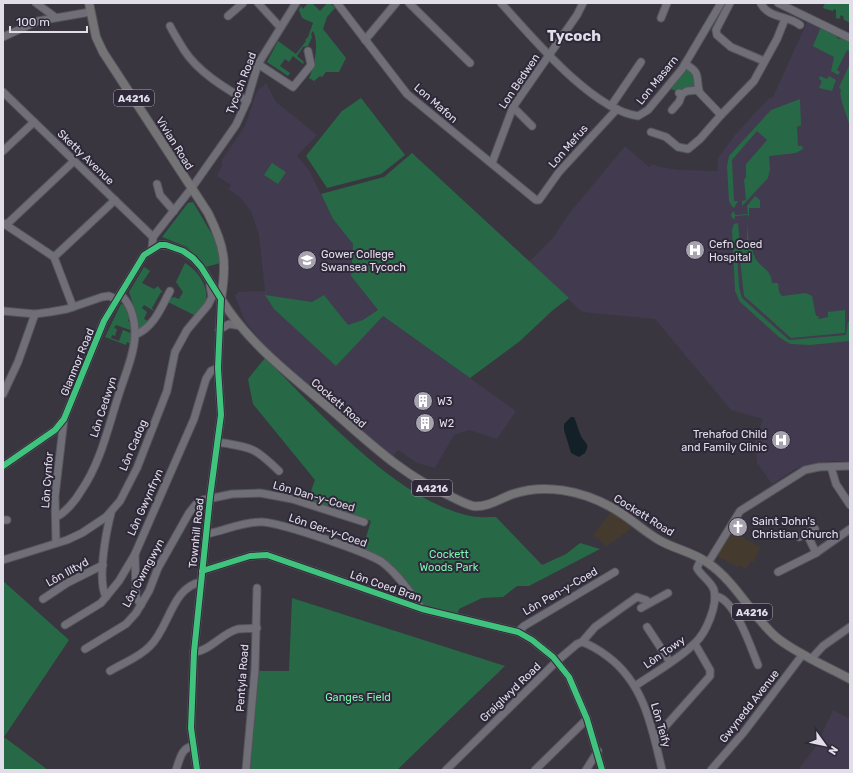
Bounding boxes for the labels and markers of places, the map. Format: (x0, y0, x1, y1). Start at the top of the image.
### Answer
place label: Cefn Coed Hospital (709, 238, 762, 264)
hospital icon: Cefn Coed Hospital (684, 239, 706, 261)
place label: Gower College Swansea Tycoch (321, 248, 406, 274)
school or university icon: Gower College Swansea Tycoch (296, 249, 318, 271)
building icon: W3 (412, 390, 434, 412)
place label: W3 (437, 395, 453, 408)
building icon: W2 (414, 412, 436, 434)
place label: W2 (439, 417, 454, 430)
place label: Trehafod Child and Family Clinic (681, 428, 767, 454)
hospital icon: Trehafod Child and Family Clinic (770, 429, 792, 451)
place label: Saint John's Christian Church (752, 515, 838, 541)
church icon: Saint John's Christian Church (727, 516, 749, 538)

